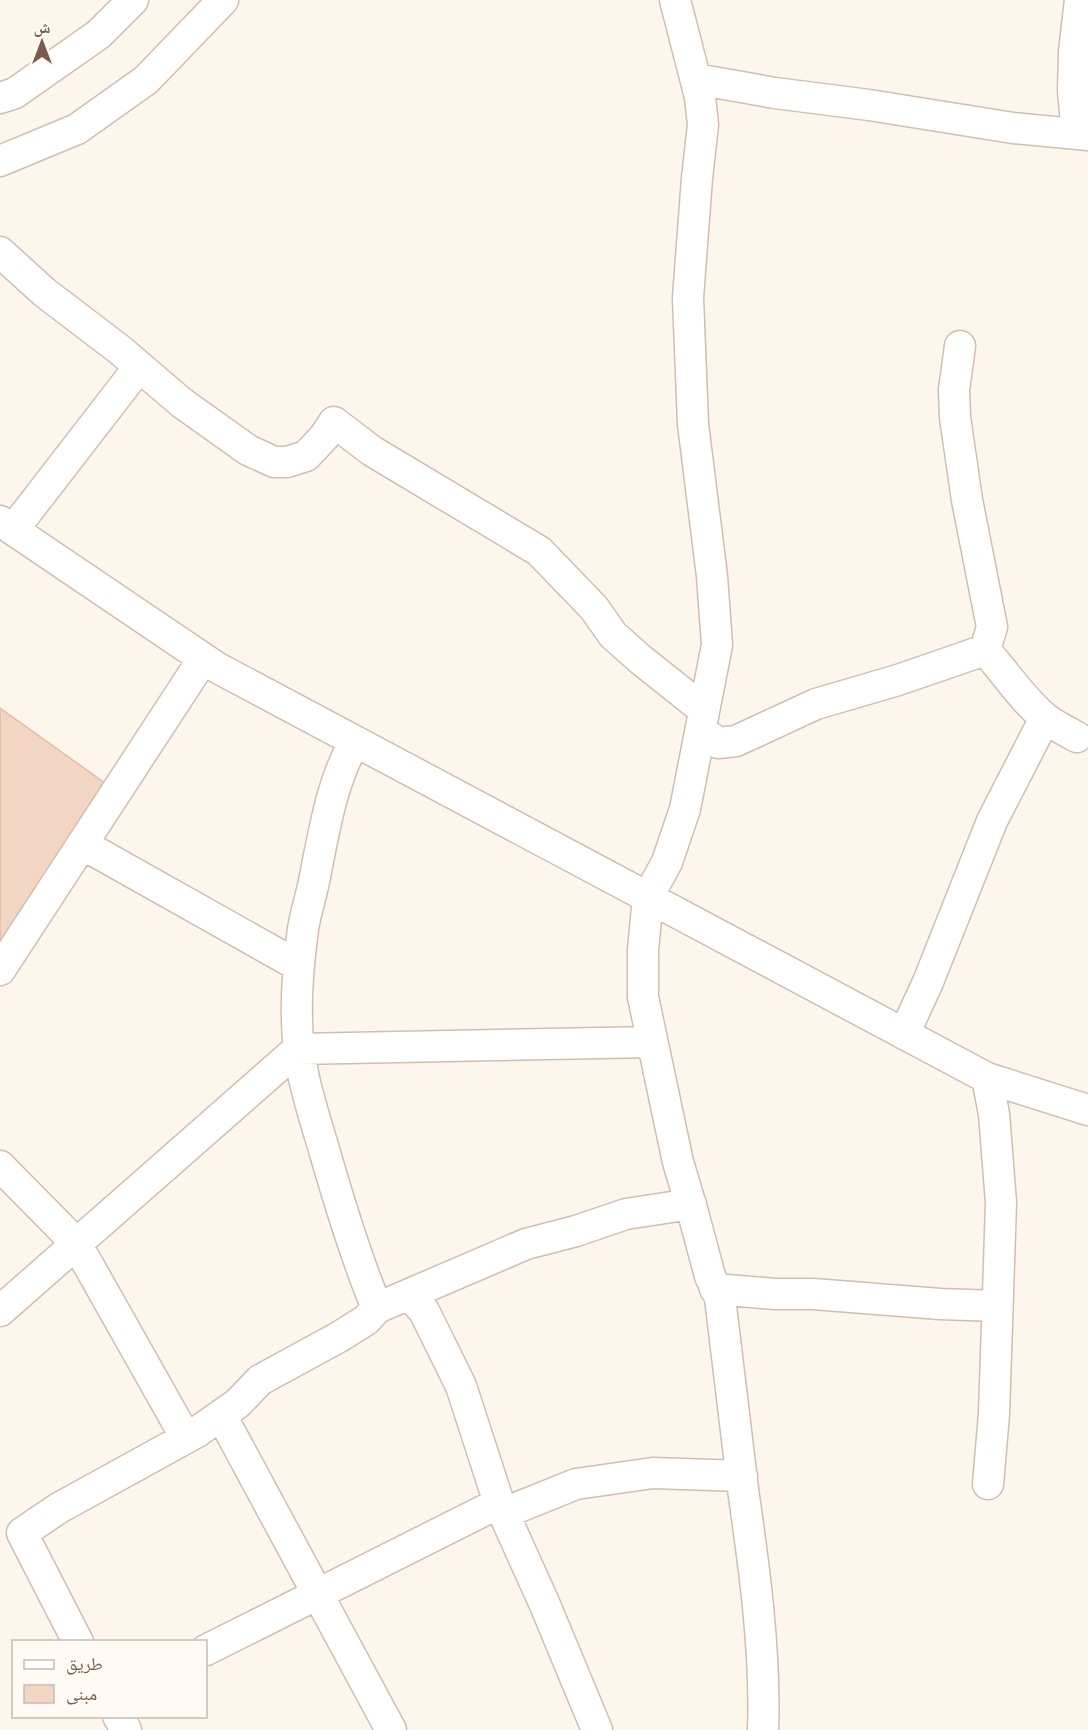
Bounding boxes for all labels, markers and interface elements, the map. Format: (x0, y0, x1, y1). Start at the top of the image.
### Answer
north arrow (12, 12, 72, 72)
text: ش (34, 18, 51, 37)
legend (12, 1640, 207, 1718)
text: طريق (66, 1653, 103, 1675)
text: مبنى (66, 1683, 97, 1705)

